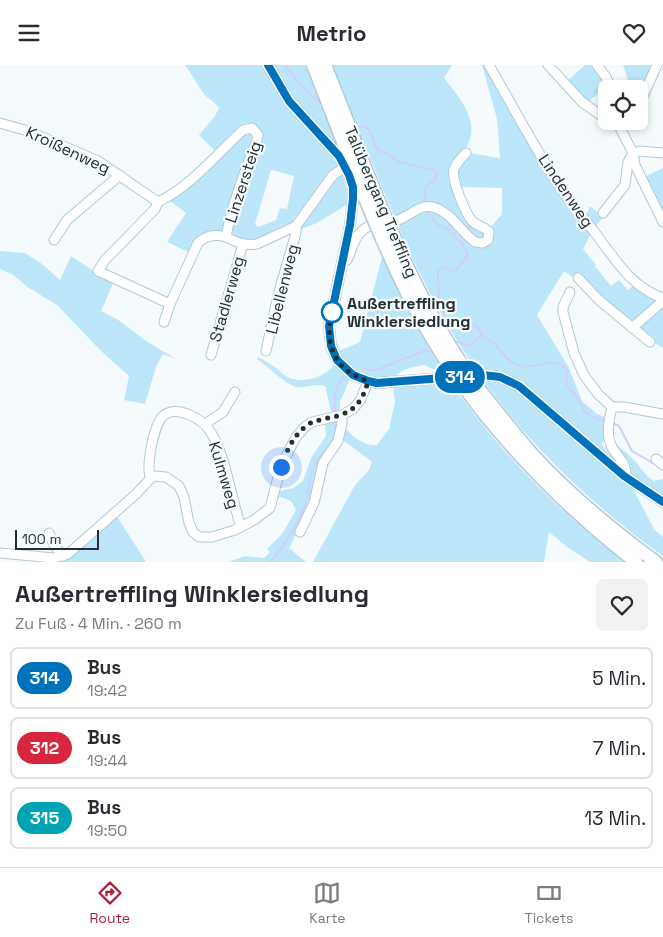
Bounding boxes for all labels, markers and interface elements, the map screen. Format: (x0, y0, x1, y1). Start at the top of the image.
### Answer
icon: menu (15, 19, 43, 47)
text: Metrio (297, 19, 366, 47)
icon: heart (620, 19, 648, 47)
map controls (598, 80, 648, 130)
button: locate (598, 80, 648, 130)
street label: Kroißenweg (22, 121, 114, 179)
street label: Talübergang Treffling (340, 123, 422, 281)
street label: Linzersteig (220, 138, 266, 226)
street label: Lindenweg (534, 150, 598, 232)
street label: Libellenweg (261, 242, 303, 336)
street label: Stadlerweg (205, 254, 249, 344)
place label: Außertreffling Winklersiedlung (347, 293, 470, 332)
marker: Außertreffling Winklersiedlung (321, 301, 343, 323)
line badge: 314 (431, 361, 489, 393)
text: 314 (445, 365, 475, 388)
street label: Kulmweg (204, 439, 244, 511)
your location (269, 455, 294, 480)
scale bar (15, 527, 99, 550)
text: 100 m (22, 530, 61, 548)
text: Außertreffling Winklersiedlung (15, 578, 369, 609)
button: heart (596, 579, 648, 631)
text: Zu Fuß · 4 Min. · 260 m (15, 613, 182, 634)
text: Bus (87, 655, 121, 680)
text: 314 (29, 666, 60, 689)
text: 5 Min. (592, 666, 646, 691)
text: 19:42 (87, 680, 127, 701)
text: Bus (87, 725, 121, 750)
text: 312 (30, 736, 59, 759)
text: 7 Min. (593, 736, 646, 761)
text: 19:44 (87, 750, 128, 771)
text: Bus (87, 795, 121, 820)
text: 315 (30, 806, 59, 829)
text: 13 Min. (584, 806, 646, 831)
text: 19:50 (87, 820, 127, 841)
tab: Route (90, 879, 130, 927)
tab: Karte (309, 879, 345, 927)
tab: Tickets (525, 879, 573, 927)

